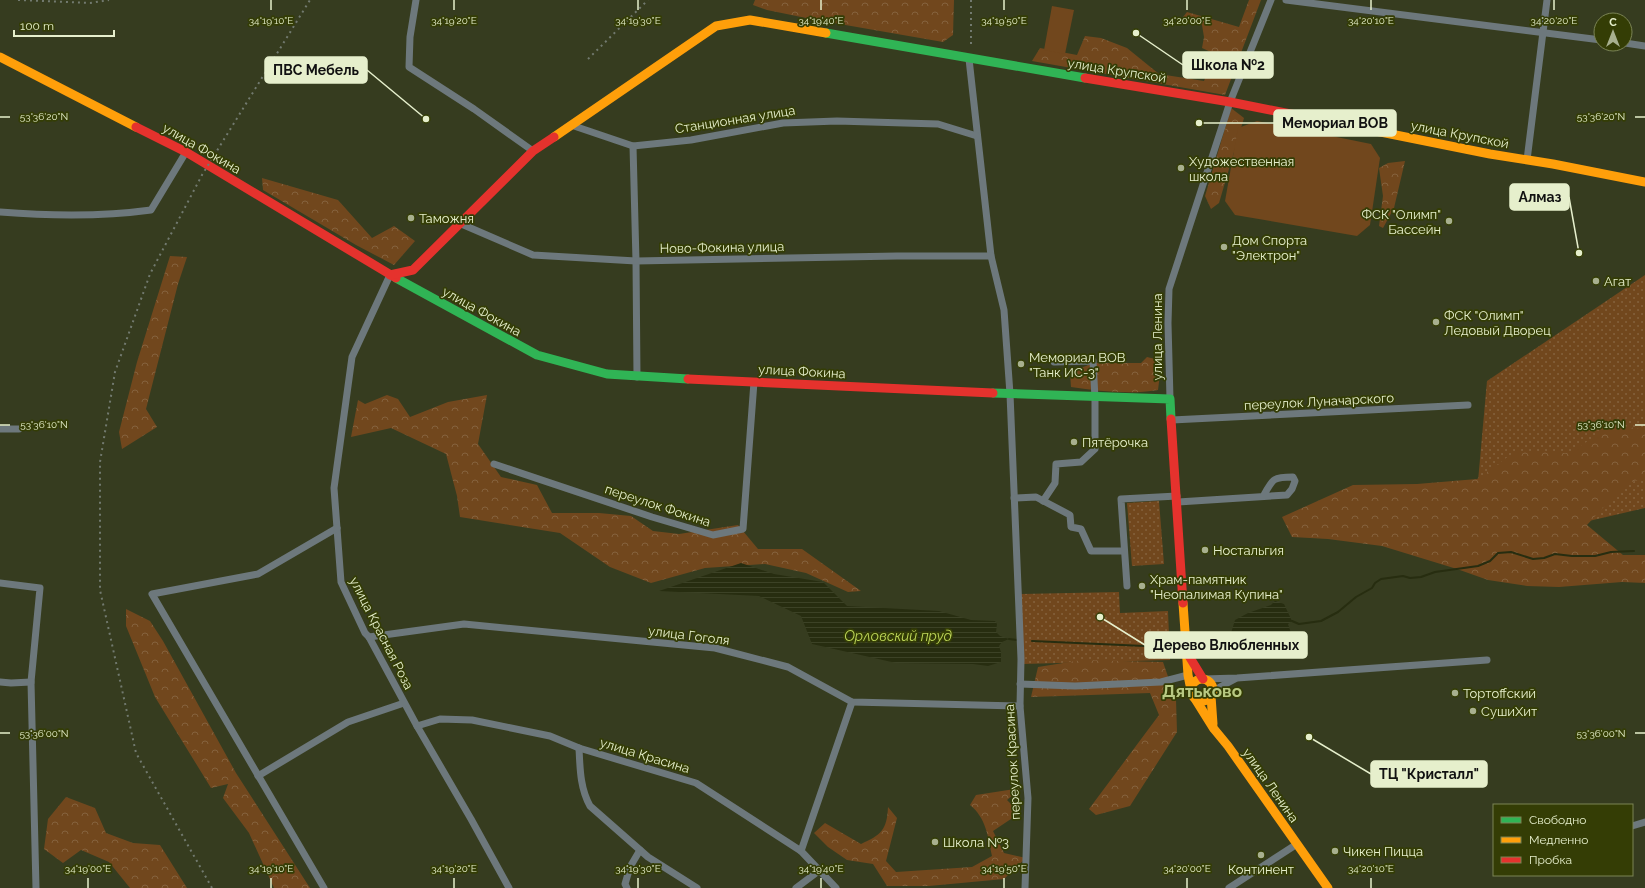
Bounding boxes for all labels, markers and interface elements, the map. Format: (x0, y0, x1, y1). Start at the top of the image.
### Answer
scale bar (14, 12, 114, 38)
north arrow (1593, 12, 1633, 52)
text: 34°19'10"E (249, 15, 293, 26)
text: 34°19'20"E (431, 15, 477, 26)
text: 34°19'30"E (615, 15, 661, 26)
text: 34°19'40"E (798, 15, 844, 26)
text: 34°19'50"E (981, 15, 1027, 26)
text: 34°20'00"E (1163, 15, 1211, 26)
text: 34°20'10"E (1348, 15, 1394, 26)
text: 34°20'20"E (1531, 15, 1577, 26)
text: С (1609, 16, 1617, 29)
text: 100 m (20, 19, 54, 33)
callout: Школа №2 (1183, 52, 1273, 78)
street label: улица Крупской (1067, 55, 1167, 86)
callout: ПВС Мебель (265, 57, 367, 83)
text: Школа №2 (1191, 57, 1265, 73)
text: ПВС Мебель (273, 62, 360, 78)
street label: Станционная улица (674, 103, 796, 136)
callout: Мемориал ВОВ (1274, 110, 1396, 136)
text: 53°36'20"N (20, 111, 68, 122)
text: 53°36'20"N (1577, 111, 1625, 122)
text: Мемориал ВОВ (1282, 115, 1388, 131)
street label: улица Крупской (1410, 118, 1510, 151)
street label: улица Фокина (160, 120, 243, 177)
place label: Художественная школа (1189, 154, 1294, 184)
marker: Художественная школа (1176, 163, 1186, 173)
callout: Алмаз (1510, 184, 1569, 210)
text: Алмаз (1519, 189, 1562, 205)
place label: ФСК "Олимп" Бассейн (1361, 207, 1441, 237)
place label: Таможня (419, 211, 474, 226)
marker: Таможня (406, 213, 416, 223)
marker: ФСК "Олимп" Бассейн (1444, 216, 1454, 226)
place label: Дом Спорта "Электрон" (1232, 233, 1307, 263)
street label: Ново-Фокина улица (660, 239, 784, 256)
marker: Дом Спорта "Электрон" (1219, 242, 1229, 252)
place label: Агат (1604, 274, 1631, 289)
marker: Агат (1591, 276, 1601, 286)
street label: улица Фокина (440, 284, 524, 339)
street label: улица Ленина (1150, 293, 1165, 381)
place label: ФСК "Олимп" Ледовый Дворец (1444, 308, 1551, 338)
marker: ФСК "Олимп" Ледовый Дворец (1431, 317, 1441, 327)
place label: Мемориал ВОВ "Танк ИС-3" (1029, 350, 1126, 380)
marker: Мемориал ВОВ "Танк ИС-3" (1016, 359, 1026, 369)
street label: улица Фокина (758, 362, 846, 381)
street label: переулок Луначарского (1244, 390, 1395, 413)
text: 53°36'10"N (20, 419, 68, 430)
text: 53°36'10"N (1577, 419, 1625, 430)
place label: Пятёрочка (1082, 435, 1148, 450)
marker: Пятёрочка (1069, 437, 1079, 447)
street label: переулок Фокина (603, 481, 713, 530)
place label: Ностальгия (1213, 543, 1284, 558)
marker: Ностальгия (1200, 545, 1210, 555)
place label: Храм-памятник "Неопалимая Купина" (1150, 572, 1283, 602)
street label: улица Красная Роза (347, 574, 416, 692)
marker: Храм-памятник "Неопалимая Купина" (1137, 581, 1147, 591)
street label: улица Гоголя (647, 623, 730, 648)
water label: Орловский пруд (844, 628, 952, 644)
callout: Дерево Влюбленных (1145, 632, 1307, 658)
text: Дерево Влюбленных (1153, 637, 1300, 653)
district label: Дятьково (1162, 681, 1242, 701)
place label: Тортоffский (1463, 686, 1536, 701)
marker: Тортоffский (1450, 688, 1460, 698)
street label: переулок Красина (1002, 704, 1023, 820)
place label: СушиХит (1481, 704, 1537, 719)
marker: СушиХит (1468, 706, 1478, 716)
text: 53°36'00"N (19, 728, 69, 739)
text: 53°36'00"N (1576, 728, 1626, 739)
street label: улица Красина (598, 735, 691, 776)
street label: улица Ленина (1239, 745, 1302, 825)
callout: ТЦ "Кристалл" (1371, 761, 1487, 787)
text: ТЦ "Кристалл" (1379, 766, 1479, 782)
legend (1493, 804, 1633, 876)
text: Свободно (1529, 813, 1586, 827)
text: Медленно (1529, 833, 1588, 847)
place label: Школа №3 (943, 835, 1009, 850)
marker: Школа №3 (930, 837, 940, 847)
place label: Чикен Пицца (1343, 844, 1423, 859)
marker: Чикен Пицца (1330, 846, 1340, 856)
marker: Континент (1256, 850, 1266, 860)
text: Пробка (1529, 853, 1572, 867)
place label: Континент (1228, 862, 1294, 877)
text: 34°19'00"E (65, 863, 111, 874)
text: 34°19'10"E (249, 863, 293, 874)
text: 34°19'20"E (431, 863, 477, 874)
text: 34°19'30"E (615, 863, 661, 874)
text: 34°19'40"E (798, 863, 844, 874)
text: 34°19'50"E (981, 863, 1027, 874)
text: 34°20'00"E (1163, 863, 1211, 874)
text: 34°20'10"E (1348, 863, 1394, 874)

